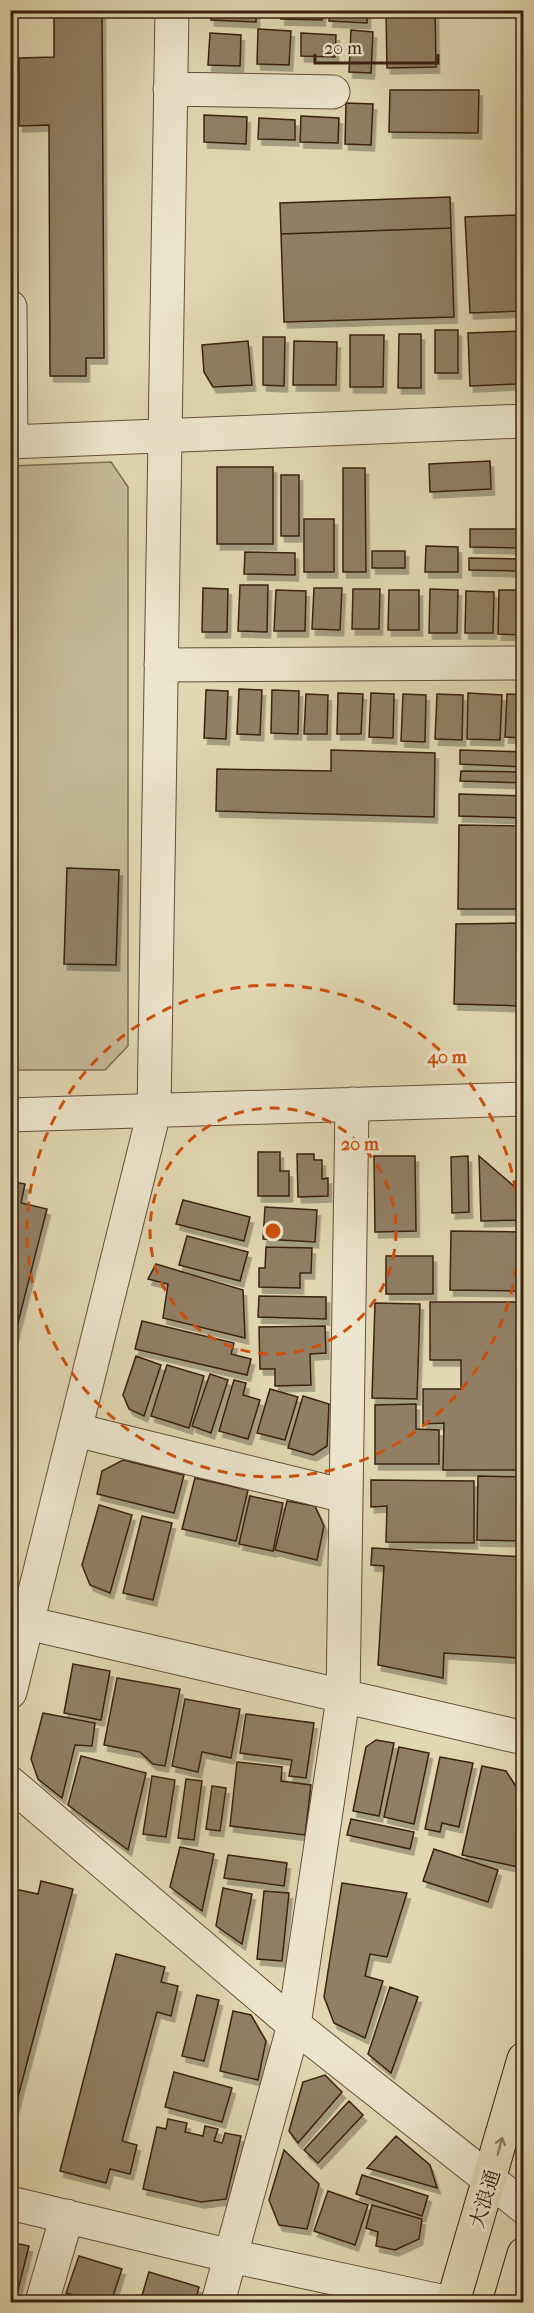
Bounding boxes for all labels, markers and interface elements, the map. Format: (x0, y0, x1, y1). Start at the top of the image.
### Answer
scale bar (315, 27, 438, 65)
text: 20 m (324, 38, 362, 59)
text: 40 m (426, 1047, 468, 1068)
text: 20 m (341, 1134, 380, 1155)
centre of rings (263, 1221, 283, 1241)
one-way arrow (495, 2137, 506, 2156)
street label: 大浪通 (465, 2167, 505, 2231)

